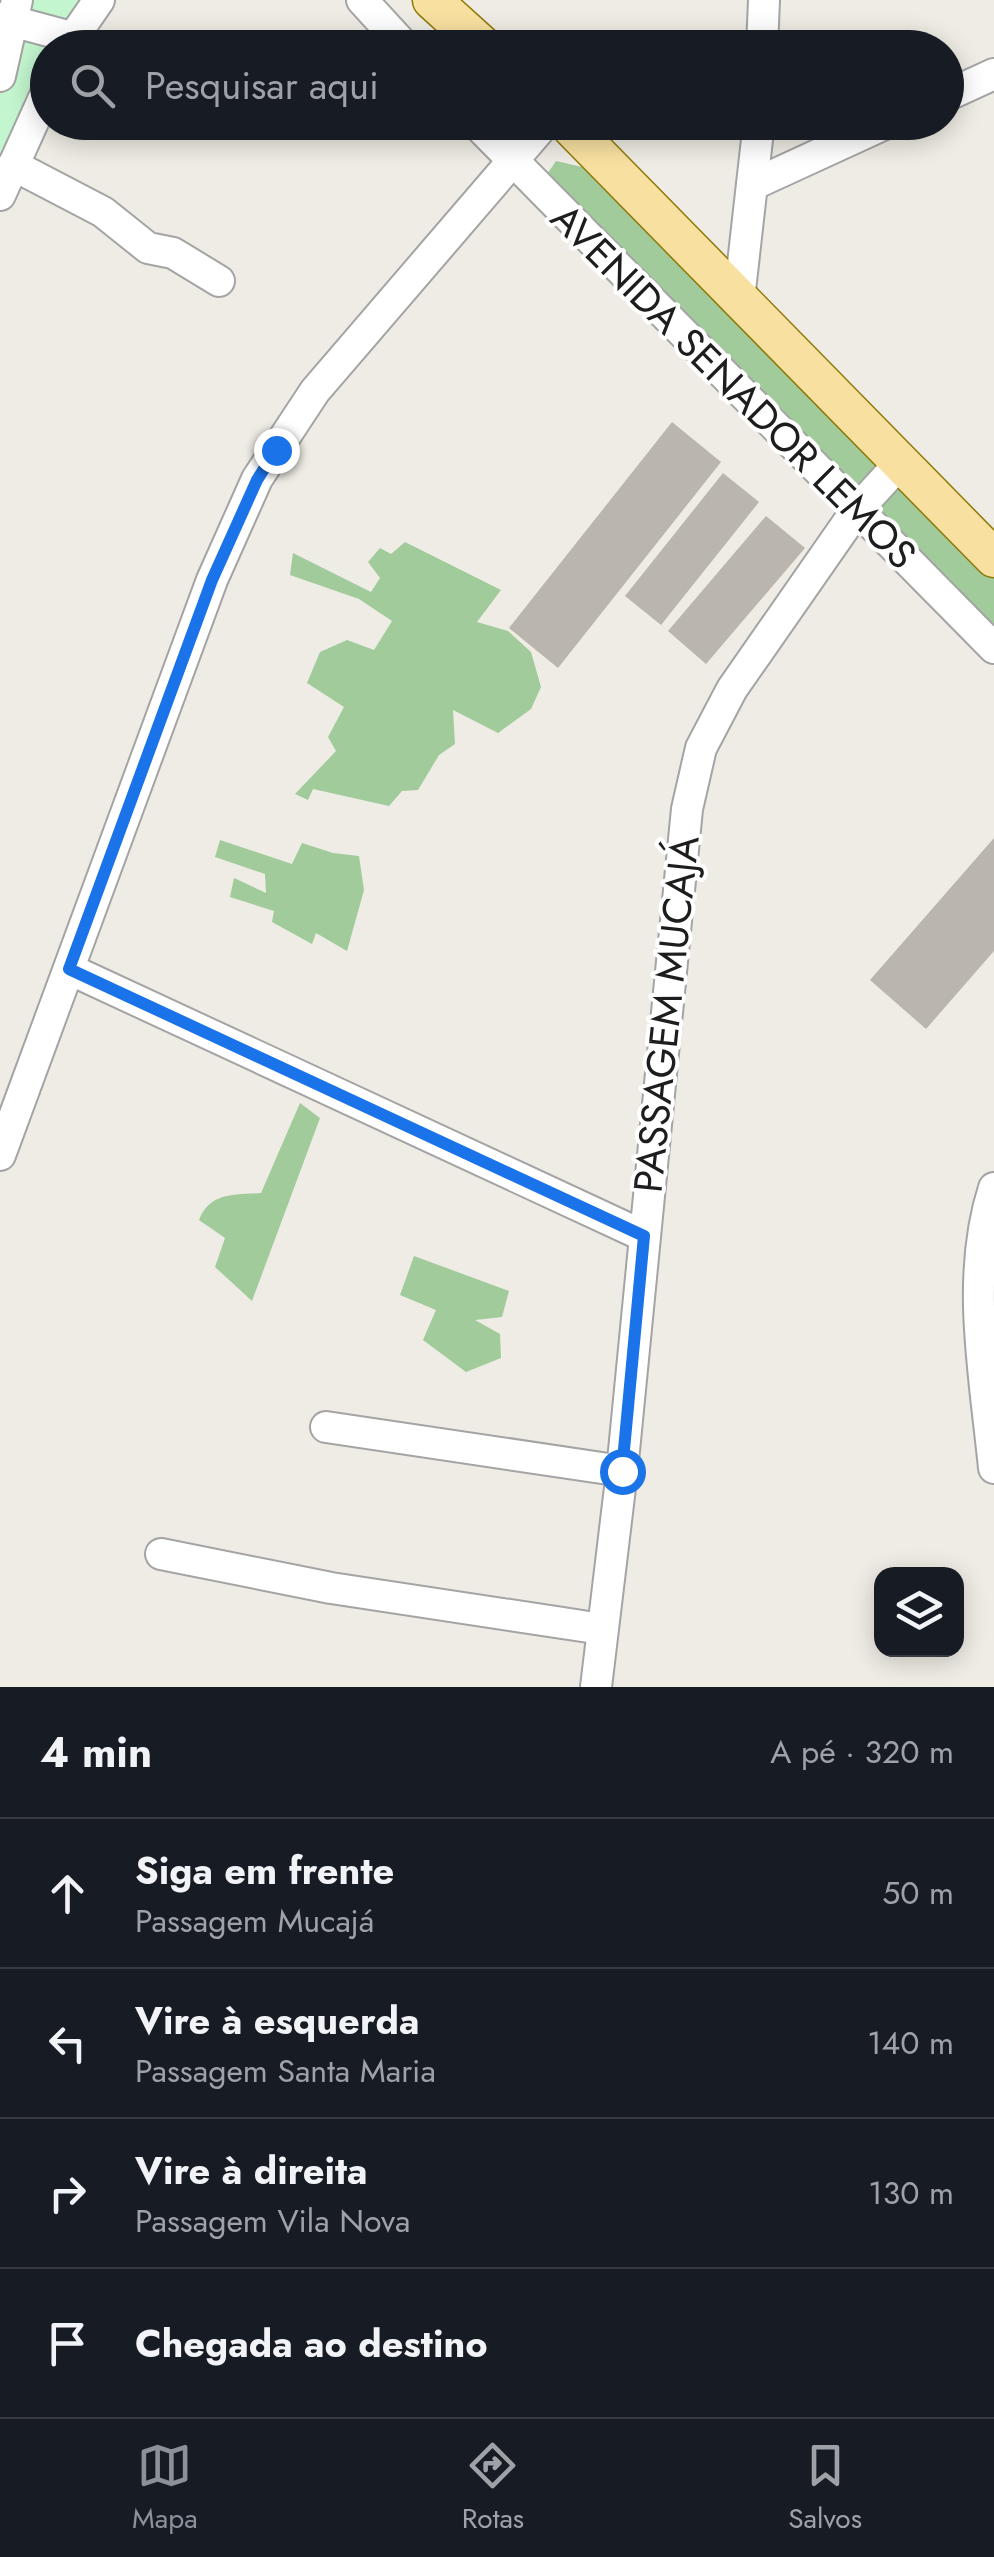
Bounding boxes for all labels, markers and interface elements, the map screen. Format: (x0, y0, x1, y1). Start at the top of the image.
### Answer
search box (30, 30, 964, 140)
icon: search (65, 58, 120, 113)
text: Pesquisar aqui (145, 58, 379, 113)
street label: AVENIDA SENADOR LEMOS (538, 190, 930, 582)
route end (254, 428, 300, 474)
street label: PASSAGEM MUCAJÁ (618, 832, 714, 1195)
route start (600, 1449, 646, 1495)
map controls (874, 1567, 964, 1657)
button: layers (874, 1567, 964, 1657)
text: 4 min (40, 1722, 152, 1783)
text: A pé · 320 m (770, 1729, 954, 1775)
text: Siga em frente (135, 1843, 394, 1898)
icon: ahead (40, 1866, 95, 1921)
text: 50 m (882, 1870, 954, 1916)
text: Passagem Mucajá (135, 1898, 374, 1944)
text: Vire à esquerda (135, 1993, 419, 2048)
icon: left (40, 2016, 95, 2071)
text: 140 m (867, 2020, 954, 2066)
text: Passagem Santa Maria (135, 2048, 436, 2094)
text: Vire à direita (135, 2143, 368, 2198)
icon: right (40, 2166, 95, 2221)
text: 130 m (868, 2170, 954, 2216)
text: Passagem Vila Nova (135, 2198, 411, 2244)
icon: arrive (40, 2316, 95, 2371)
text: Chegada ao destino (135, 2316, 488, 2371)
tab: Mapa (132, 2438, 198, 2539)
tab: Rotas (462, 2438, 524, 2539)
tab: Salvos (788, 2438, 862, 2539)

